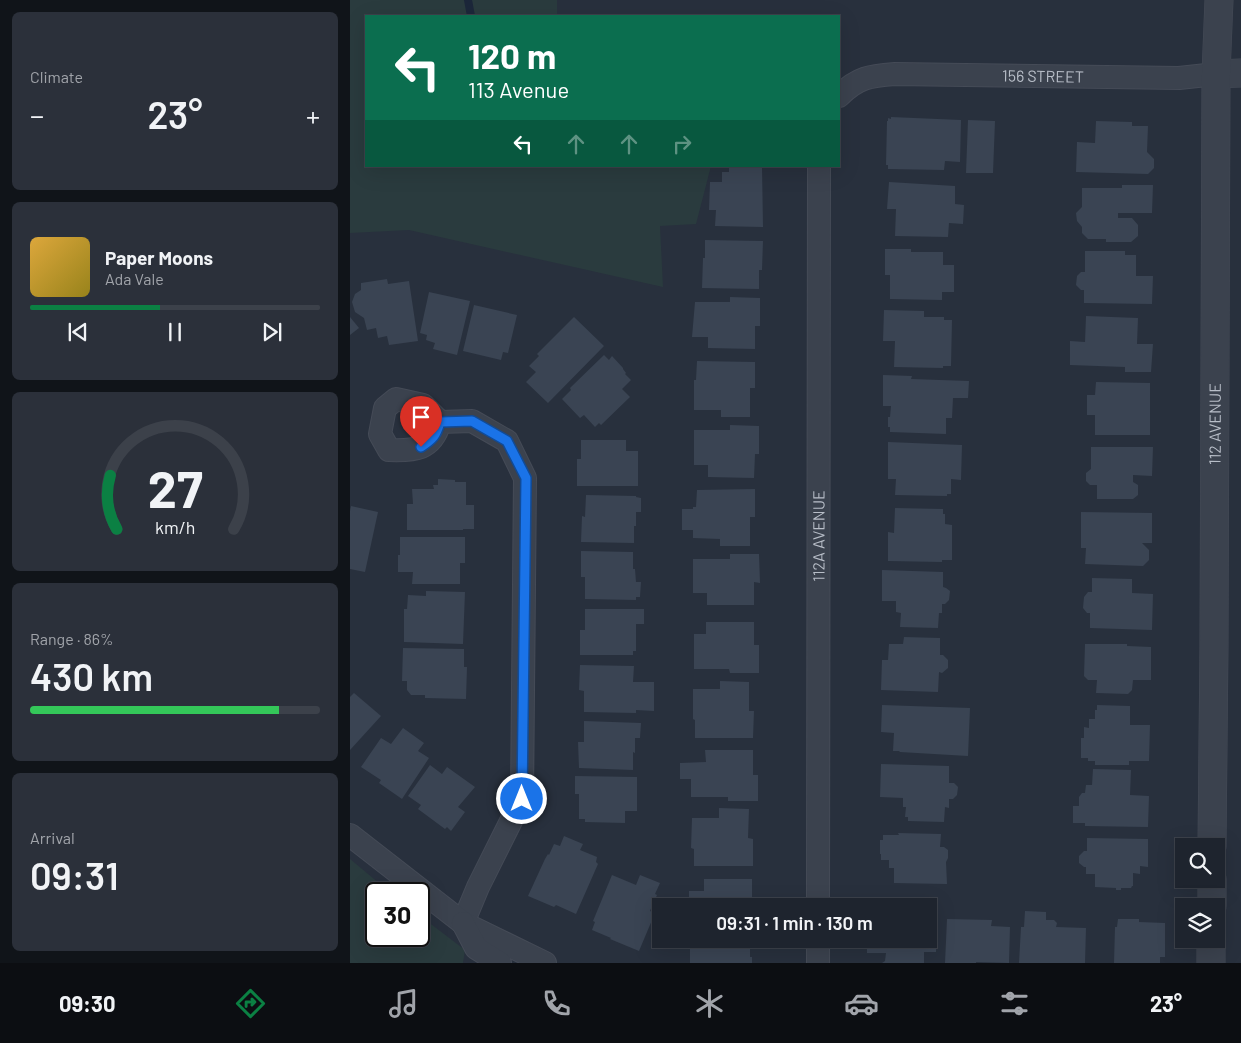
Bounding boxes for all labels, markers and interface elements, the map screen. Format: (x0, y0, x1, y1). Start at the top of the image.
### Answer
text: 120 m (468, 34, 556, 76)
icon: left (385, 35, 450, 100)
street label: 156 STREET (1002, 66, 1084, 86)
text: Climate (30, 67, 83, 86)
text: 113 Avenue (468, 76, 569, 102)
text: 23° (147, 91, 203, 137)
text: − (30, 98, 44, 132)
text: + (306, 98, 320, 132)
icon: left (509, 130, 537, 158)
icon: ahead (562, 130, 590, 158)
icon: ahead (615, 130, 643, 158)
icon: right (668, 130, 696, 158)
text: Paper Moons (105, 246, 213, 269)
text: Ada Vale (105, 269, 164, 288)
icon: previous (64, 318, 92, 346)
icon: pause (161, 318, 189, 346)
icon: next (258, 318, 286, 346)
street label: 112 AVENUE (1205, 383, 1224, 465)
pin (400, 396, 442, 447)
icon: arrive (407, 403, 435, 431)
text: 27 (148, 456, 203, 518)
street label: 112A AVENUE (808, 490, 828, 582)
text: km/h (155, 516, 195, 538)
text: Range · 86% (30, 629, 114, 648)
text: 430 km (30, 653, 153, 699)
position arrow (495, 772, 547, 824)
text: Arrival (30, 828, 75, 847)
map controls (1175, 838, 1225, 948)
button: search (1175, 838, 1225, 888)
text: 09:31 (30, 852, 119, 898)
speed limit sign: 30 (365, 882, 430, 947)
button: layers (1175, 898, 1225, 948)
text: 09:31 · 1 min · 130 m (716, 911, 873, 934)
icon: directions (233, 986, 268, 1021)
icon: music (386, 986, 421, 1021)
icon: phone (539, 986, 574, 1021)
icon: climate (692, 986, 727, 1021)
icon: car (844, 986, 879, 1021)
icon: filters (997, 986, 1032, 1021)
text: 09:30 (59, 990, 116, 1016)
text: 23° (1150, 990, 1182, 1016)

